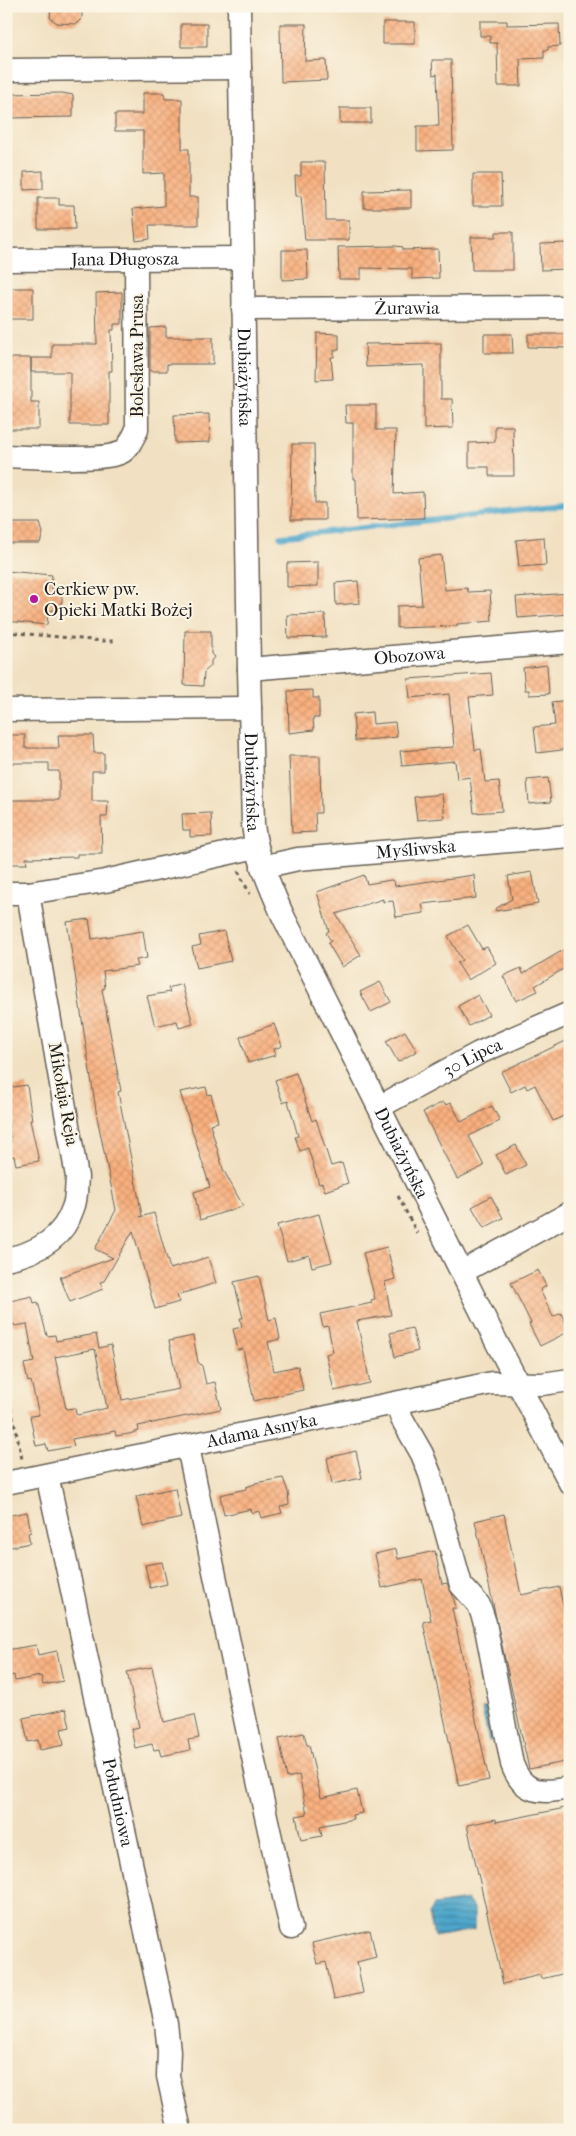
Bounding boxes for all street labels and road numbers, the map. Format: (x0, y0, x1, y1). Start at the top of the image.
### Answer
street label: Jana Długosza (69, 248, 180, 270)
street label: Bolesława Prusa (127, 294, 148, 418)
street label: Żurawia (374, 297, 440, 319)
street label: Dubiażyńska (233, 327, 256, 427)
street label: Obozowa (373, 642, 446, 669)
street label: Dubiażyńska (240, 732, 264, 833)
street label: Myśliwska (375, 835, 457, 863)
street label: 30 Lipca (439, 1033, 506, 1081)
street label: Mikołaja Reja (44, 1041, 83, 1148)
street label: Dubiażyńska (370, 1104, 433, 1202)
street label: Adama Asnyka (204, 1409, 319, 1452)
street label: Południowa (98, 1756, 138, 1849)

